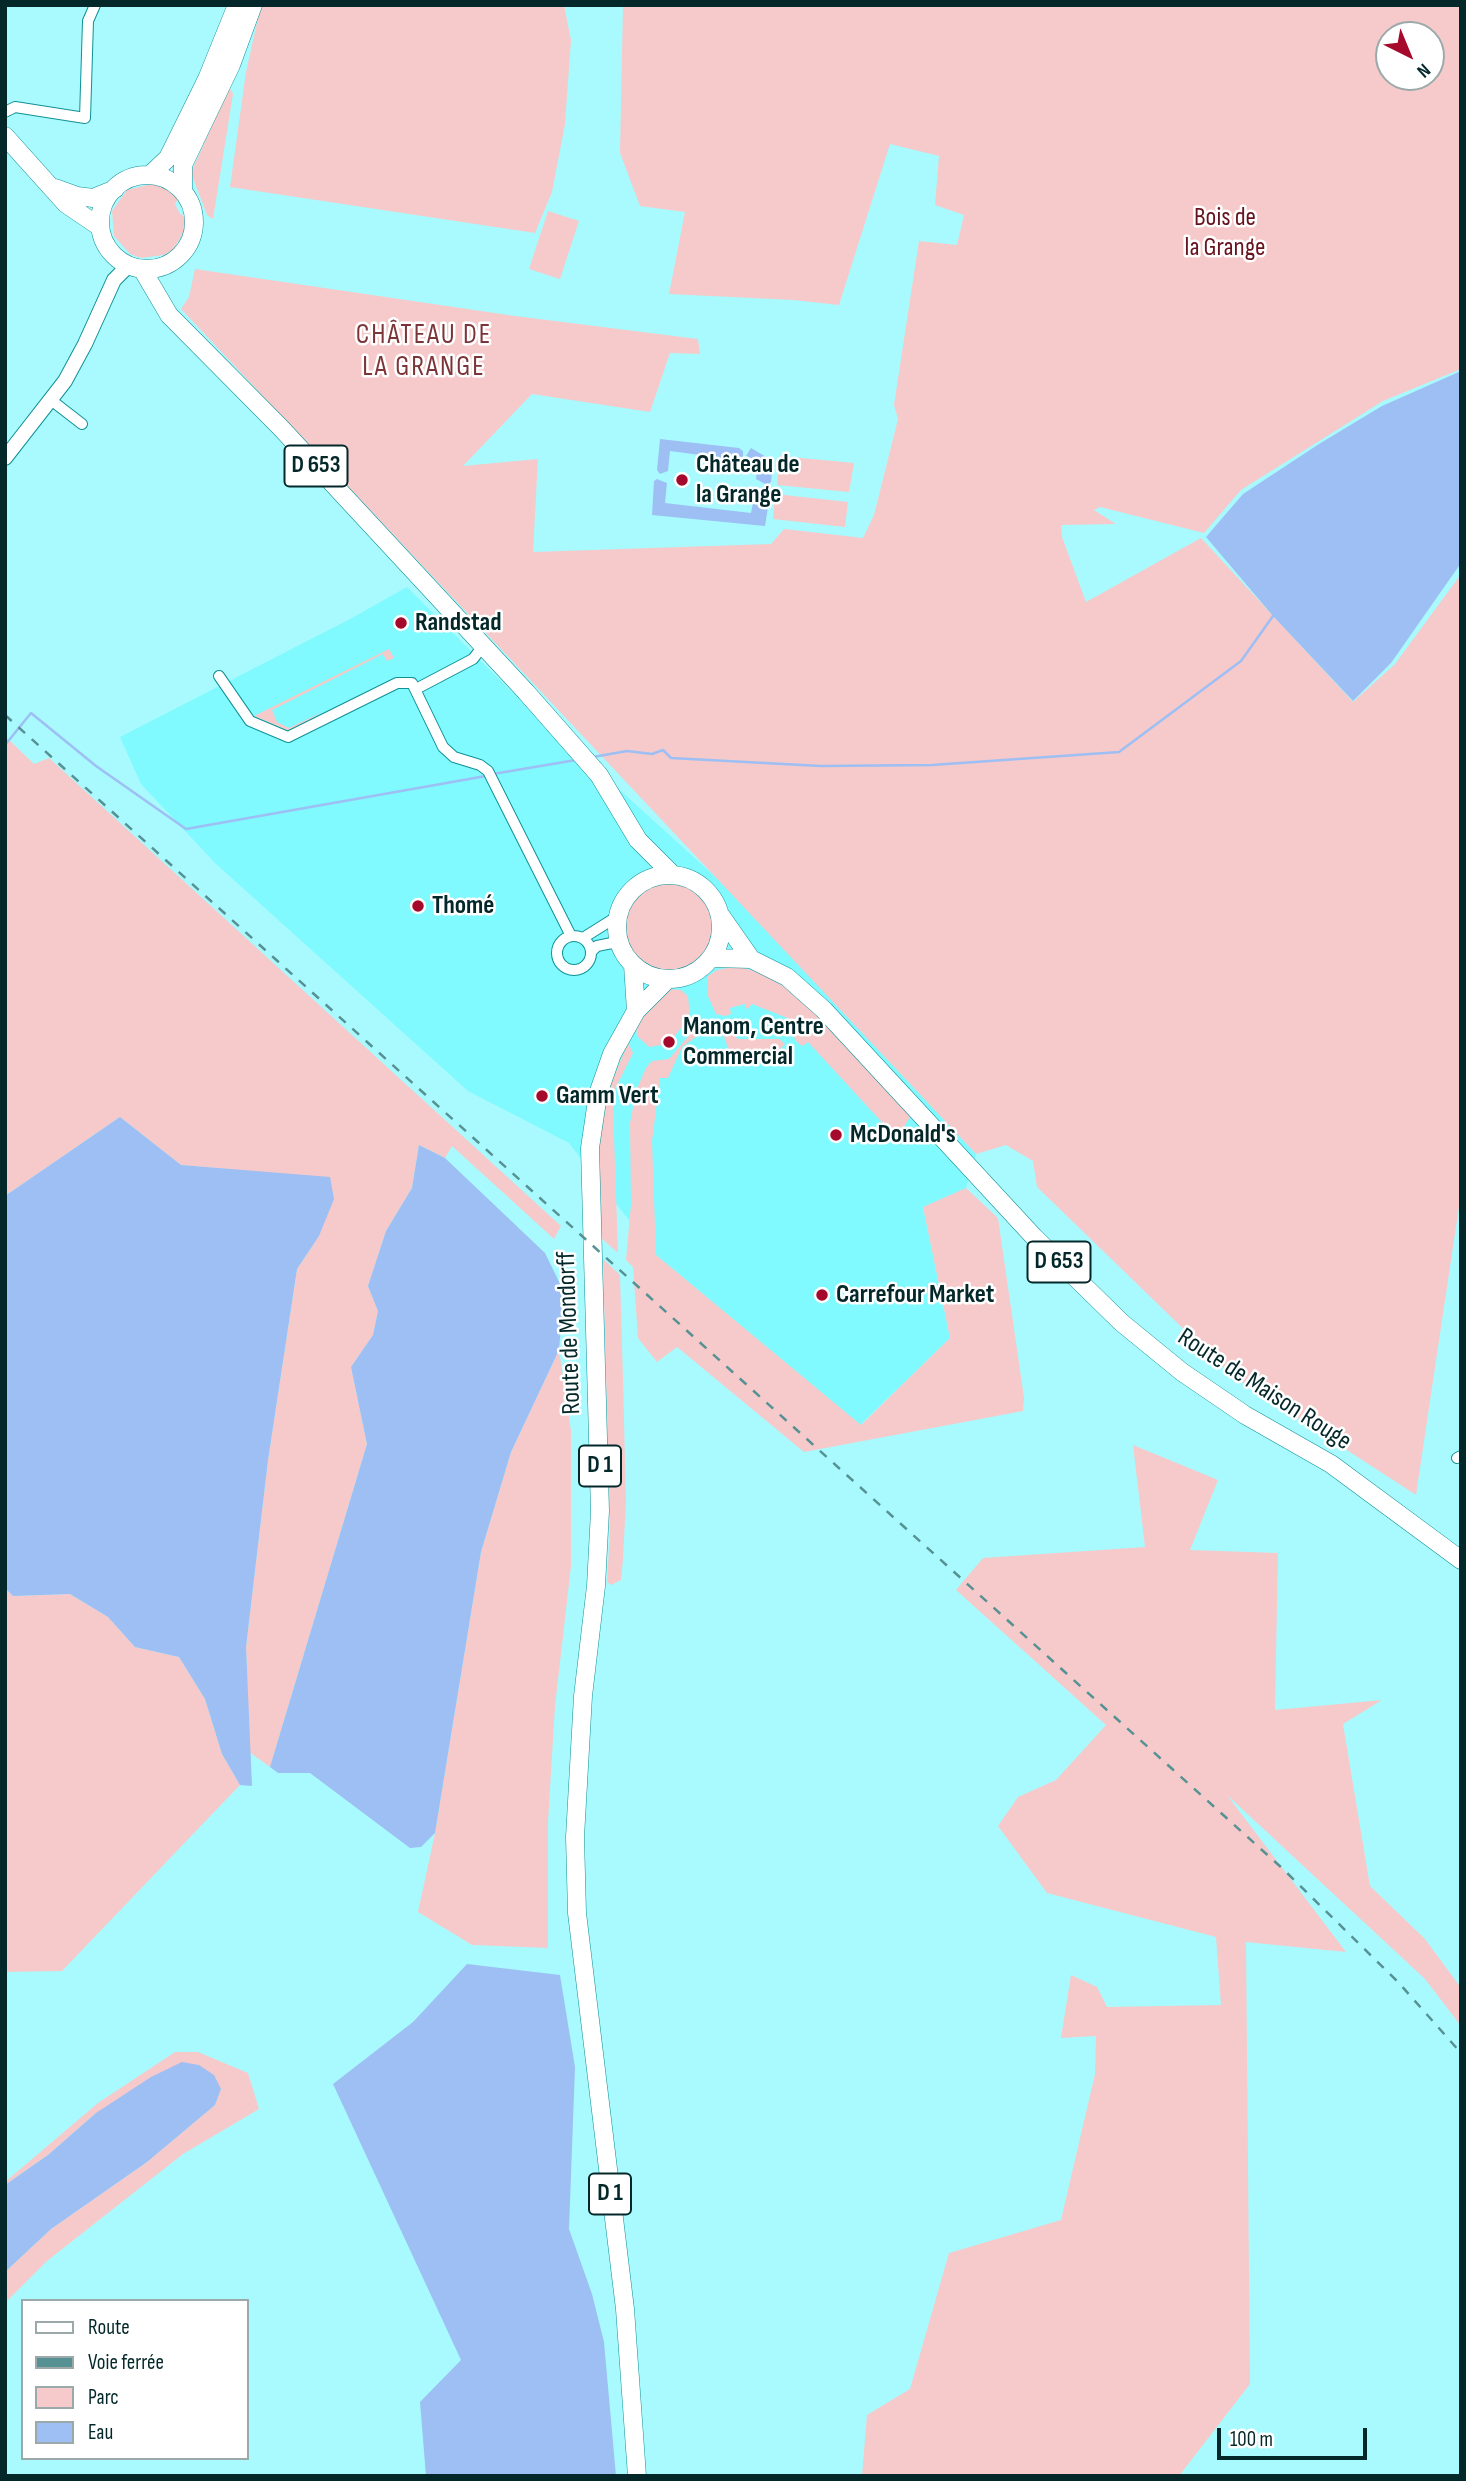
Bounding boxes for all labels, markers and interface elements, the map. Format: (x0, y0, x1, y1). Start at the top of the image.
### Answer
north arrow (1375, 21, 1445, 91)
text: N (1412, 58, 1435, 82)
park label: Bois de la Grange (1185, 202, 1265, 264)
district label: CHÂTEAU DE LA GRANGE (357, 319, 491, 385)
road number: D 653 (284, 446, 348, 486)
place label: Château de la Grange (696, 449, 800, 510)
marker: Château de la Grange (674, 472, 690, 488)
place label: Randstad (415, 607, 502, 639)
marker: Randstad (393, 615, 409, 631)
place label: Thomé (432, 890, 494, 922)
marker: Thomé (410, 898, 426, 914)
place label: Manom, Centre Commercial (683, 1011, 824, 1072)
marker: Manom, Centre Commercial (661, 1034, 677, 1050)
place label: Gamm Vert (556, 1080, 659, 1112)
marker: Gamm Vert (534, 1088, 550, 1104)
place label: McDonald's (850, 1119, 956, 1151)
marker: McDonald's (828, 1127, 844, 1143)
road number: D 653 (1028, 1242, 1090, 1282)
street label: Route de Mondorff (552, 1251, 588, 1415)
place label: Carrefour Market (836, 1279, 994, 1311)
marker: Carrefour Market (814, 1287, 830, 1303)
street label: Route de Maison Rouge (1171, 1322, 1357, 1458)
road number: D 1 (579, 1446, 621, 1486)
road number: D 1 (589, 2174, 631, 2214)
legend (21, 2299, 248, 2460)
text: Route (88, 2315, 130, 2340)
text: Voie ferrée (88, 2350, 164, 2375)
text: Parc (88, 2385, 119, 2410)
scale bar (1221, 2414, 1372, 2458)
text: Eau (88, 2420, 113, 2445)
text: 100 m (1230, 2427, 1273, 2452)

